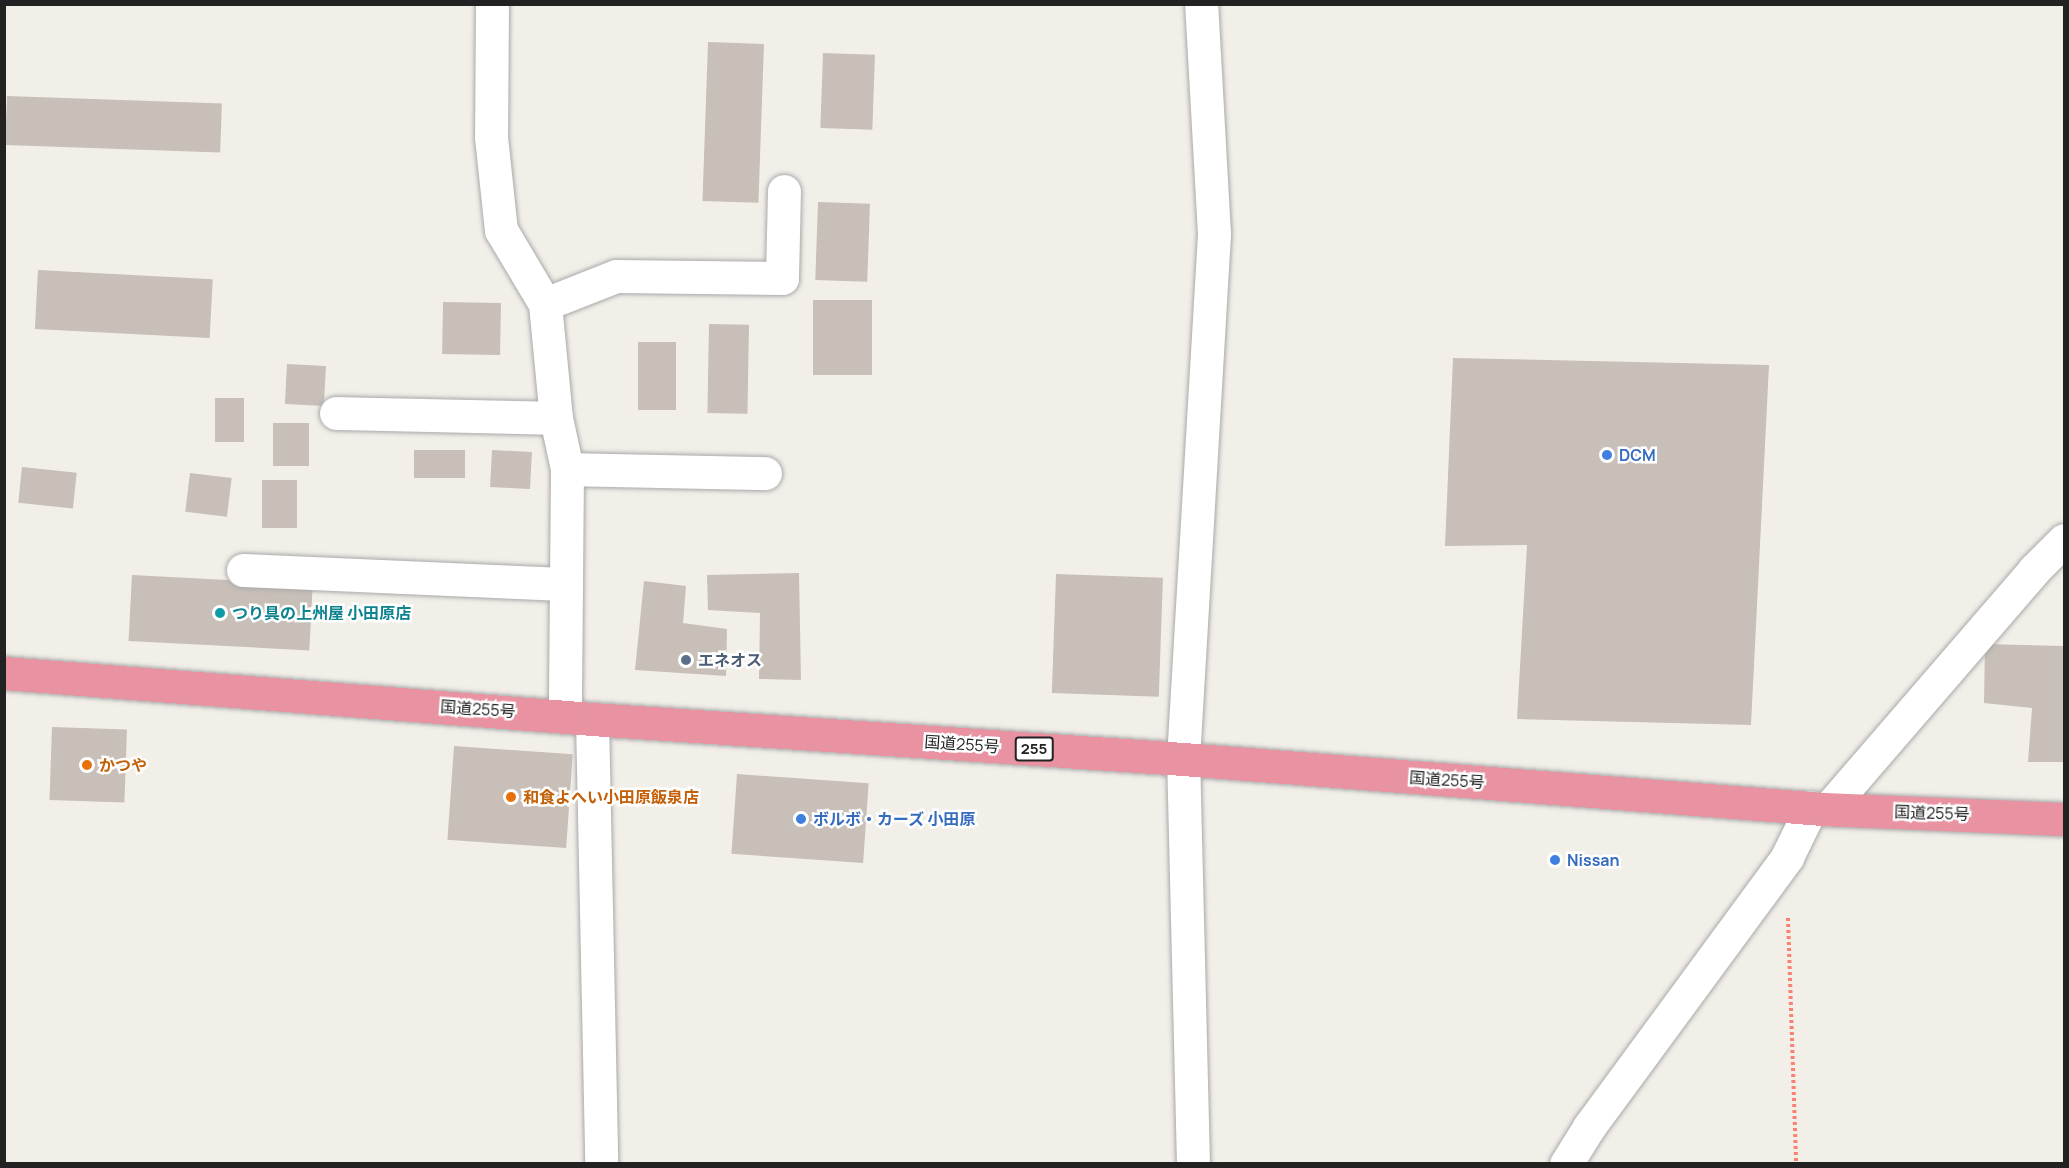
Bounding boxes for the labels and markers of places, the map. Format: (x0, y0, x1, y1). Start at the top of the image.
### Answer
place label: DCM (1619, 445, 1656, 465)
marker: DCM (1600, 448, 1614, 462)
place label: つり具の上州屋 小田原店 (232, 603, 411, 623)
marker: つり具の上州屋 小田原店 (213, 606, 227, 620)
place label: エネオス (698, 650, 762, 670)
marker: エネオス (679, 653, 693, 667)
place label: かつや (99, 755, 147, 775)
marker: かつや (80, 758, 94, 772)
place label: 和食よへい小田原飯泉店 (523, 787, 699, 807)
marker: 和食よへい小田原飯泉店 (504, 790, 518, 804)
place label: ボルボ・カーズ 小田原 (813, 809, 976, 829)
marker: ボルボ・カーズ 小田原 (794, 812, 808, 826)
place label: Nissan (1567, 850, 1620, 870)
marker: Nissan (1548, 853, 1562, 867)

